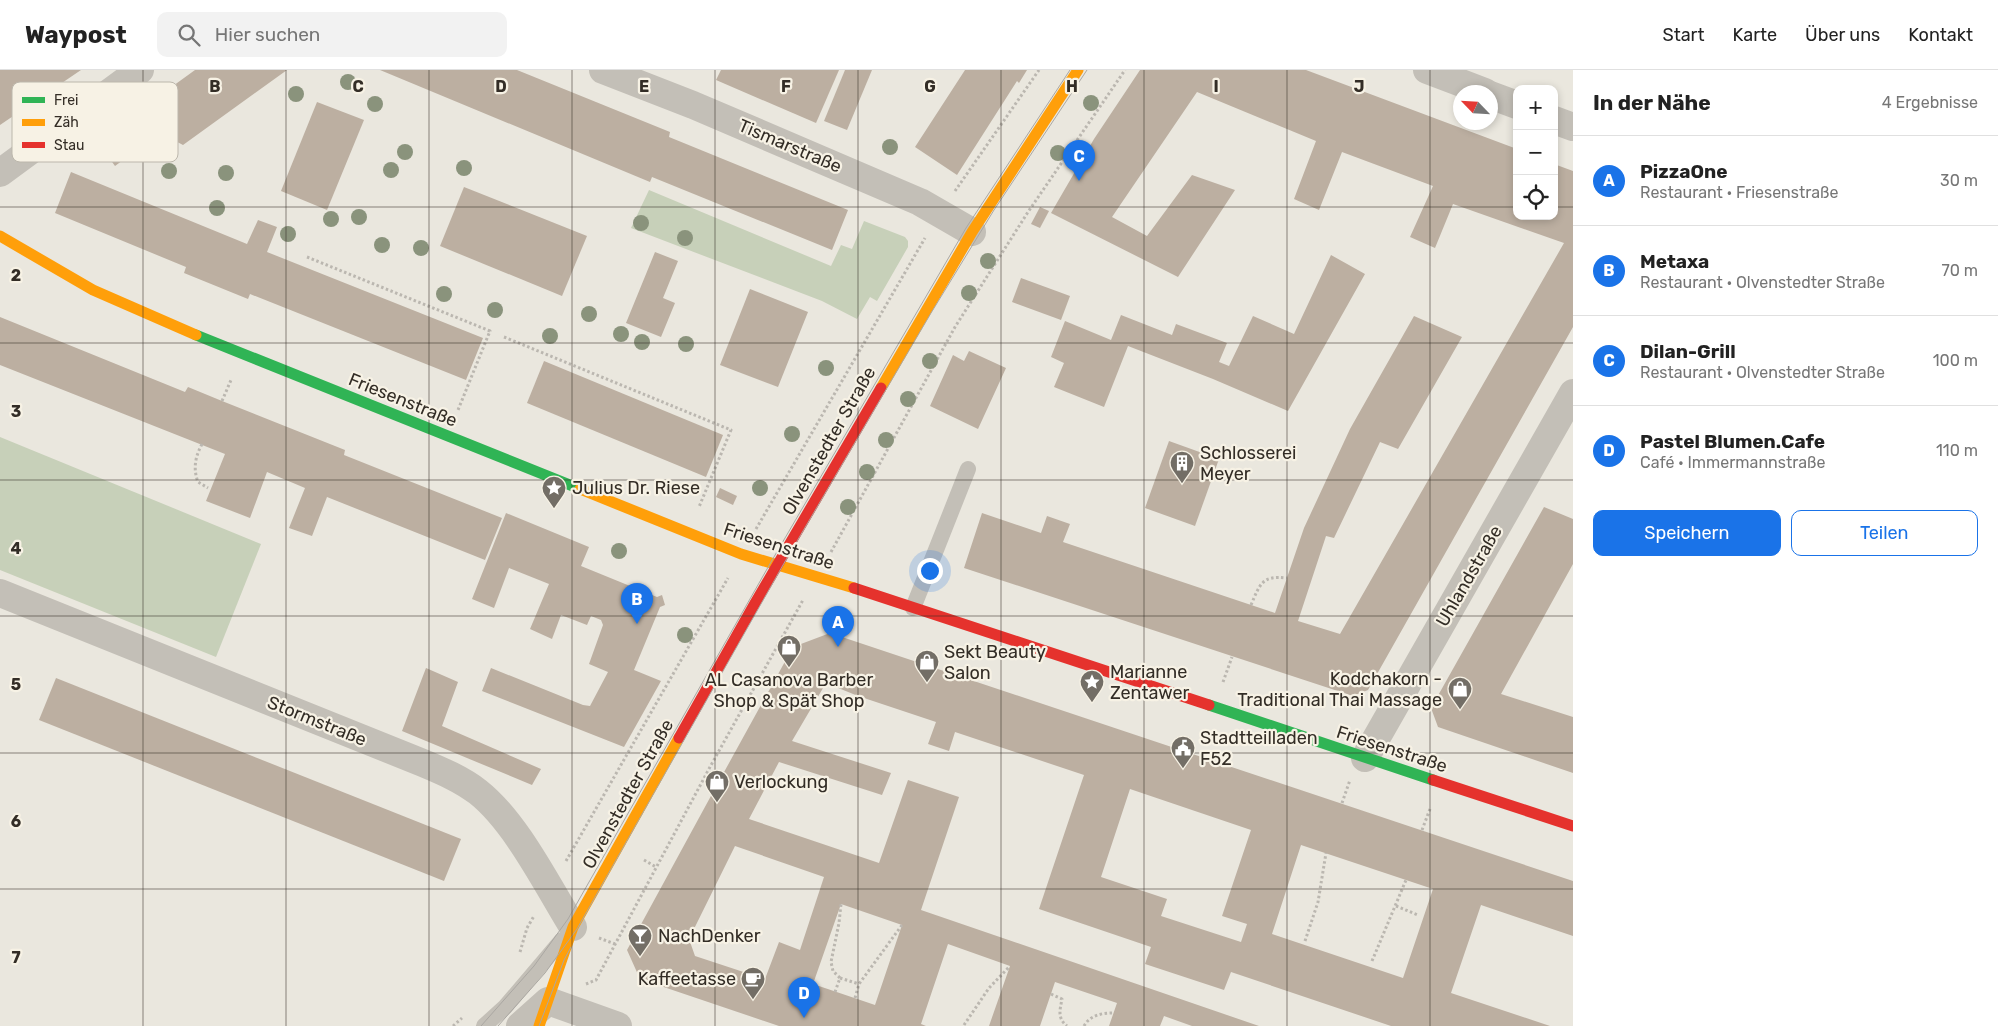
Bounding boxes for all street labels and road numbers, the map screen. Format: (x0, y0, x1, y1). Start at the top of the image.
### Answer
street label: Tismarstraße (735, 114, 845, 178)
street label: Olvenstedter Straße (778, 363, 880, 519)
street label: Friesenstraße (345, 368, 461, 432)
street label: Friesenstraße (721, 518, 837, 574)
street label: Uhlandstraße (1431, 522, 1507, 630)
street label: Stormstraße (264, 691, 370, 751)
street label: Olvenstedter Straße (578, 715, 678, 873)
street label: Friesenstraße (1334, 721, 1450, 777)

